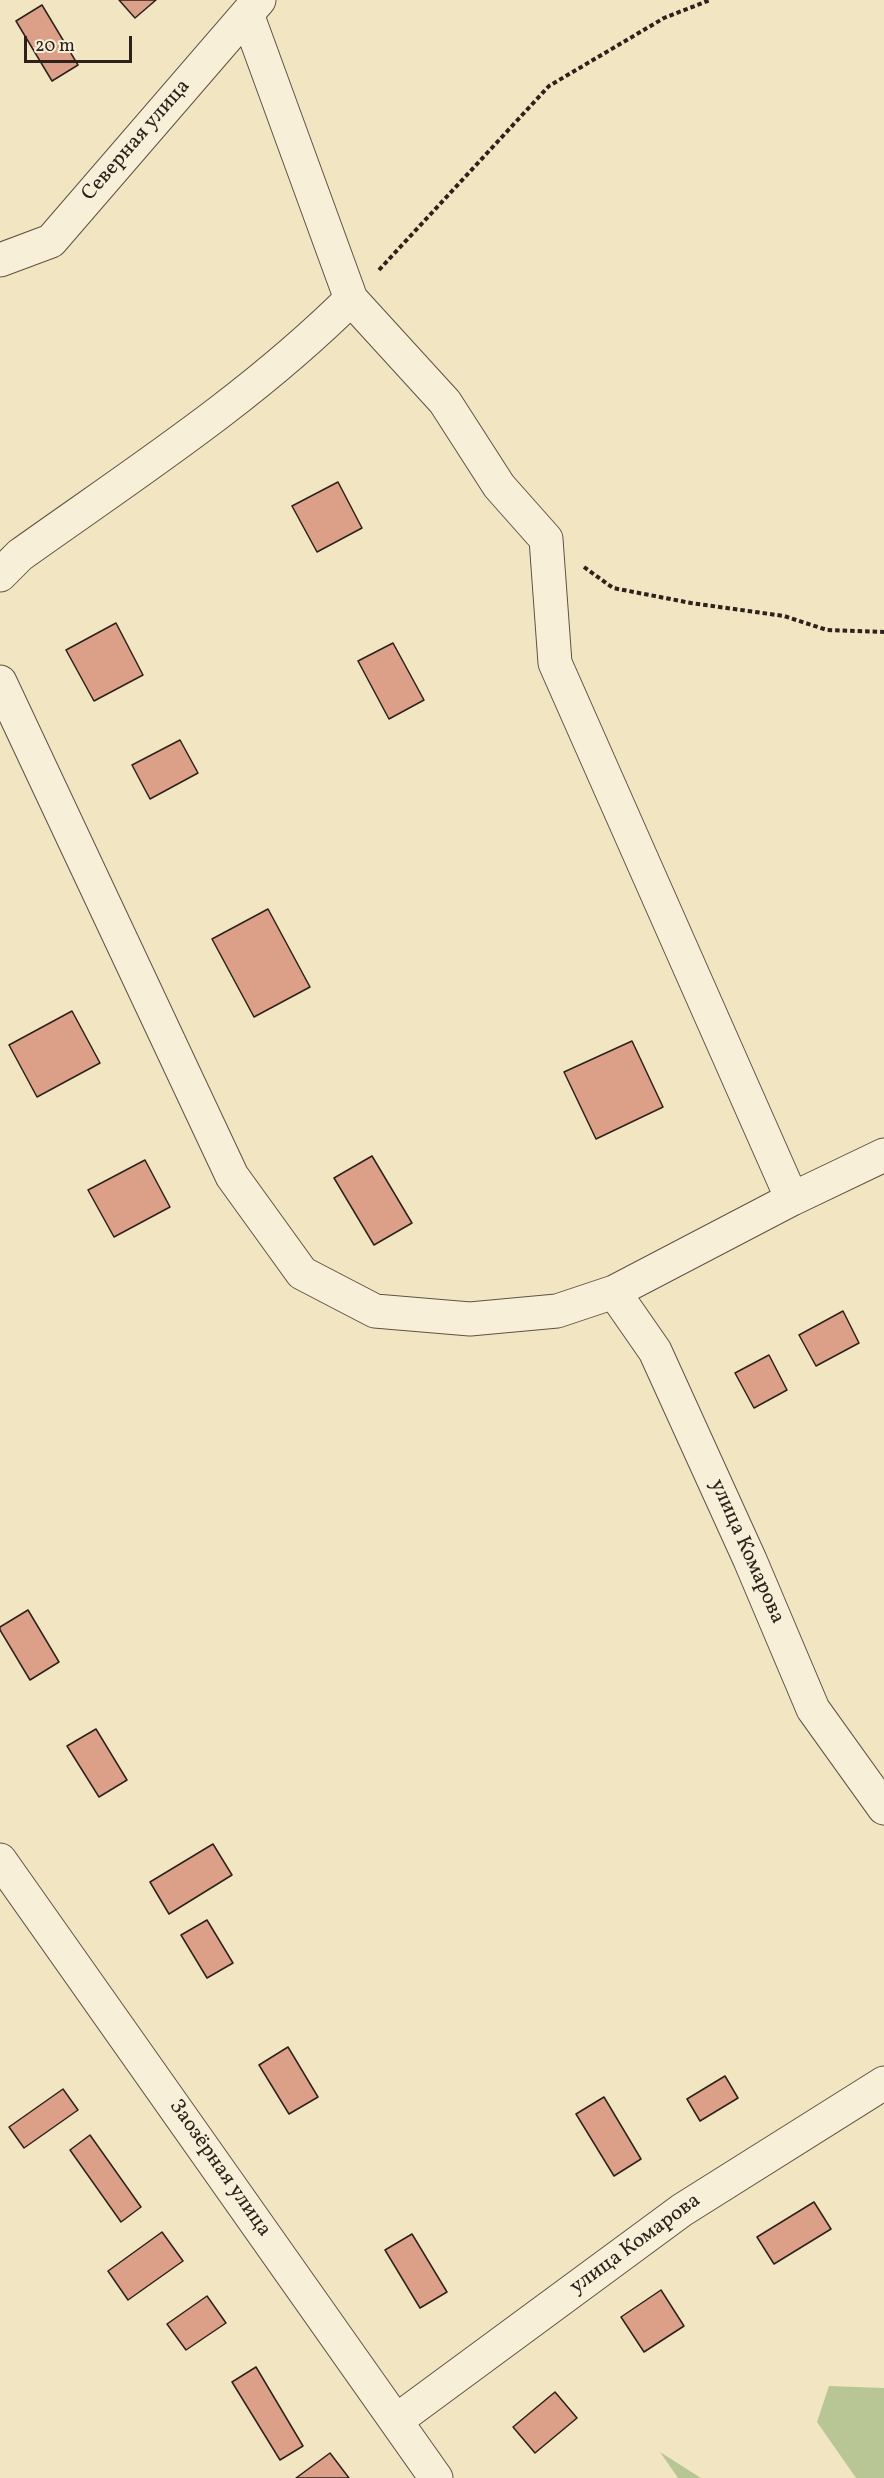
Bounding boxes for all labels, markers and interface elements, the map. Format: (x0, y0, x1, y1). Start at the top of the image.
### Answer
scale bar (27, 24, 135, 62)
text: 20 m (35, 34, 75, 59)
street label: Северная улица (77, 75, 197, 207)
street label: улица Комарова (703, 1476, 789, 1628)
street label: Заозёрная улица (162, 2096, 276, 2242)
street label: улица Комарова (566, 2189, 706, 2301)

